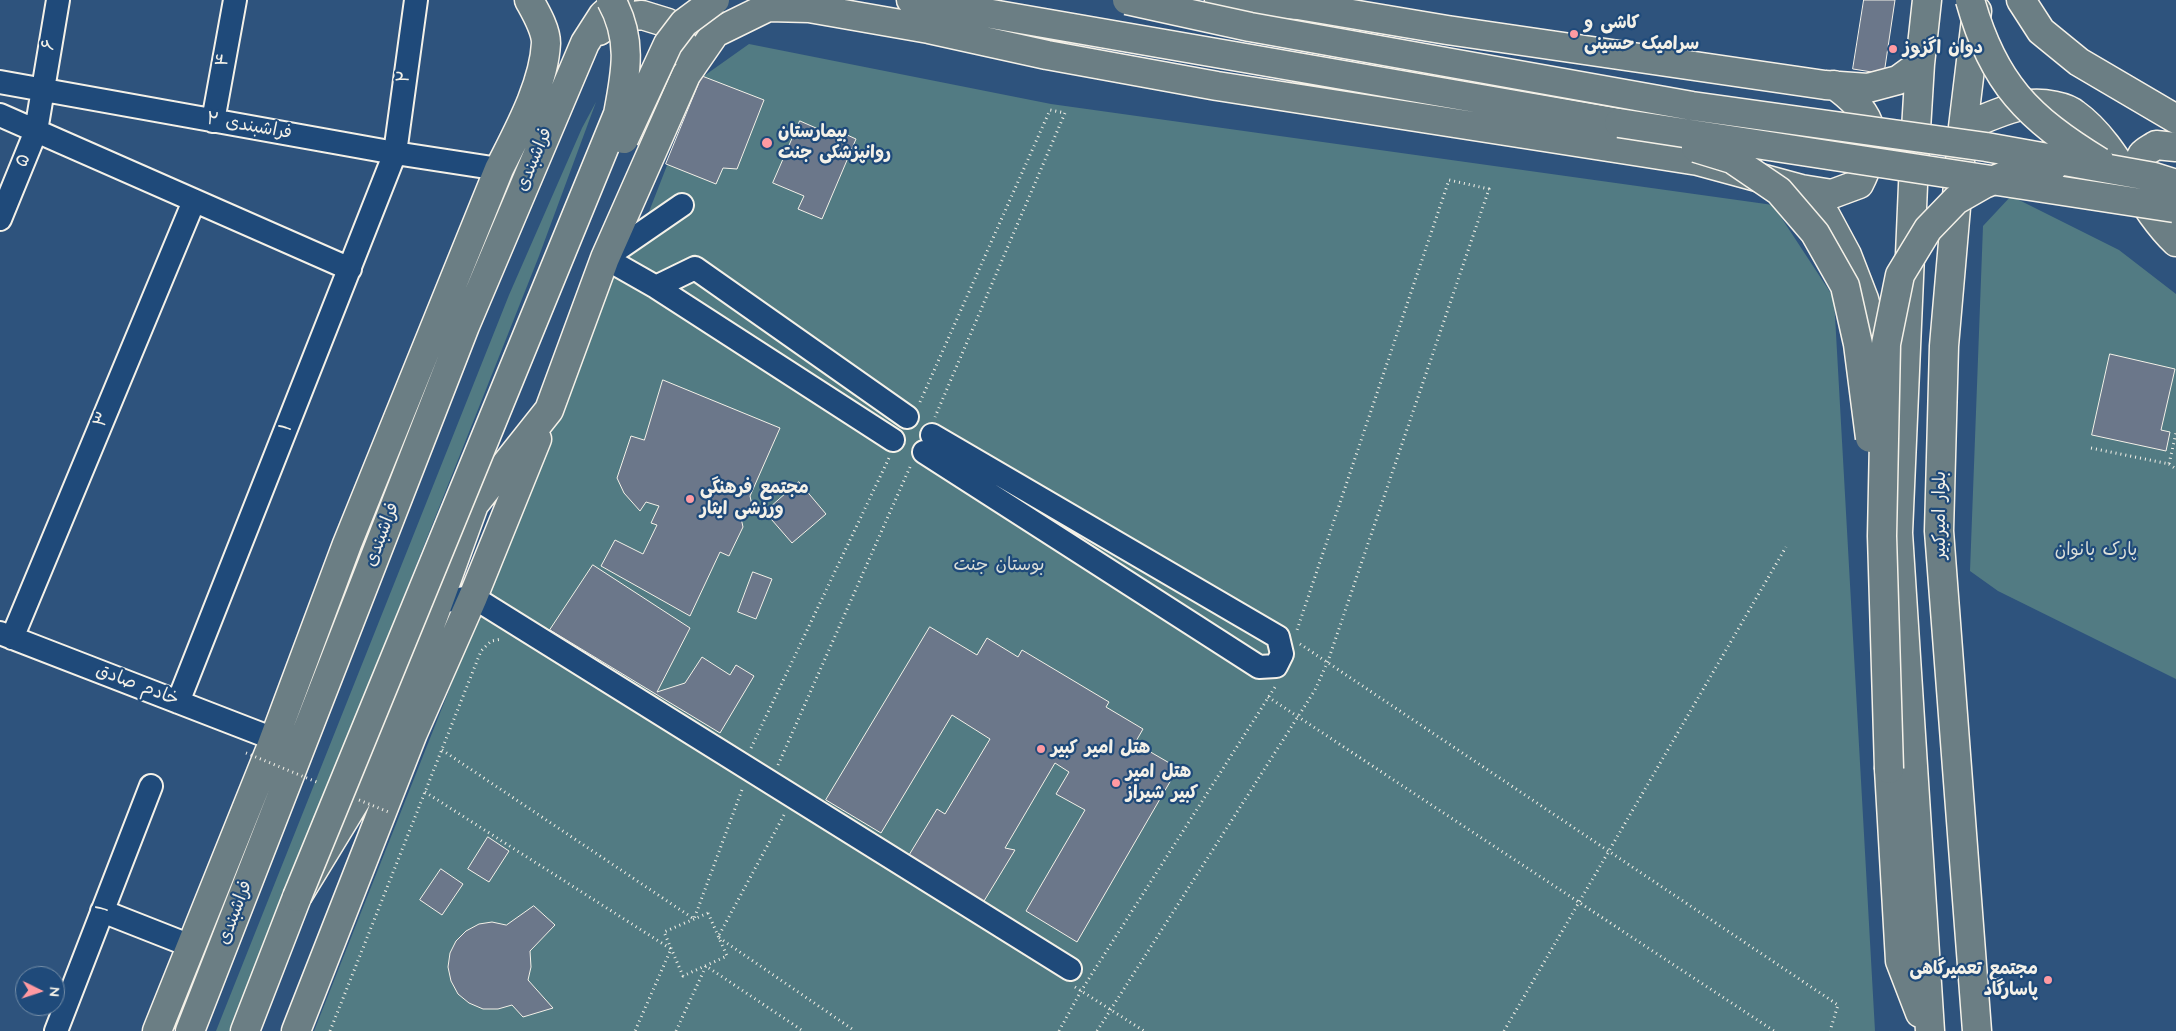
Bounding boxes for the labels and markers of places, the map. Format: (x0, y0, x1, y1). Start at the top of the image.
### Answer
place label: کاشی و سرامیک حسینی (1584, 13, 1699, 56)
marker: کاشی و سرامیک حسینی (1568, 28, 1580, 40)
place label: دوان اگزوز (1903, 38, 1983, 60)
marker: دوان اگزوز (1887, 43, 1899, 55)
place label: بیمارستان روانپزشکی جنت (778, 122, 891, 164)
marker: بیمارستان روانپزشکی جنت (760, 136, 774, 150)
place label: مجتمع فرهنگی ورزشی ایثار (700, 478, 809, 520)
marker: مجتمع فرهنگی ورزشی ایثار (684, 493, 696, 505)
place label: هتل امیر کبیر (1051, 738, 1150, 760)
marker: هتل امیر کبیر (1035, 743, 1047, 755)
place label: هتل امیر کبیر شیراز (1126, 762, 1198, 804)
marker: هتل امیر کبیر شیراز (1110, 777, 1122, 789)
place label: مجتمع تعمیرگاهی پاسارگاد (1909, 959, 2038, 1002)
marker: مجتمع تعمیرگاهی پاسارگاد (2042, 974, 2054, 986)

